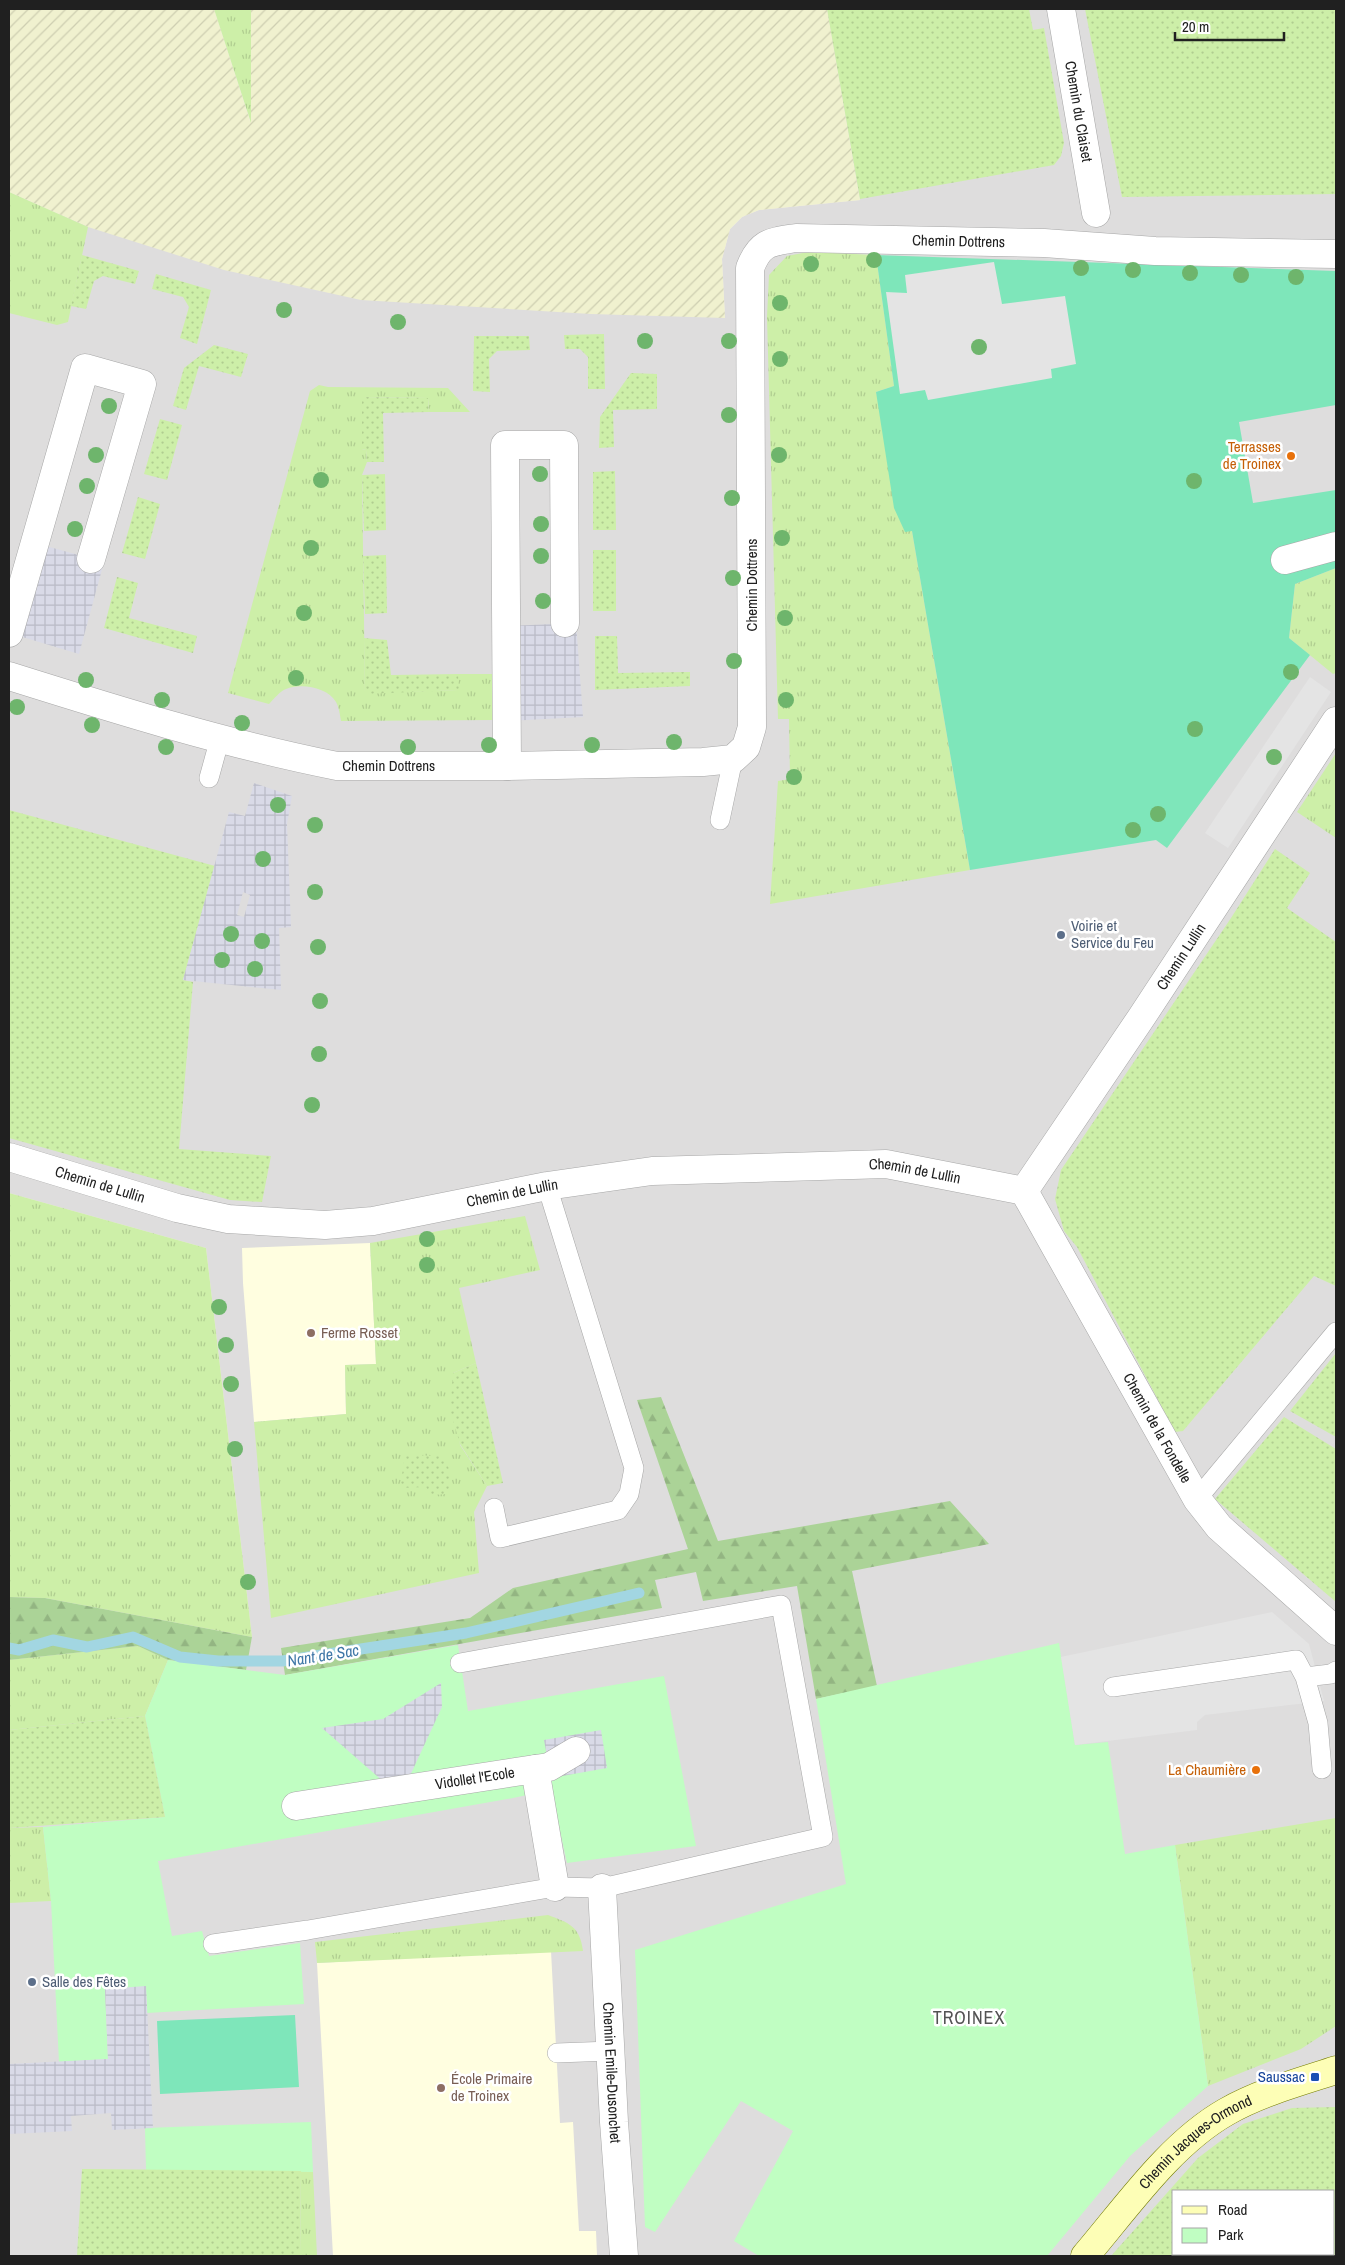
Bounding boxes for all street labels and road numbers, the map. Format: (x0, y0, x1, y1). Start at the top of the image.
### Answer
street label: Chemin du Claiset (1060, 59, 1098, 164)
street label: Chemin Dottrens (912, 229, 1005, 252)
street label: Chemin Dottrens (741, 539, 762, 631)
street label: Chemin Dottrens (342, 755, 435, 776)
street label: Chemin Lullin (1151, 919, 1210, 994)
street label: Chemin de Lullin (868, 1153, 962, 1188)
street label: Chemin de Lullin (52, 1161, 148, 1208)
street label: Chemin de Lullin (464, 1174, 559, 1212)
street label: Chemin de la Fondelle (1118, 1369, 1197, 1487)
street label: Vidollet l'Ecole (434, 1761, 516, 1794)
street label: Chemin Emile-Dusonchet (598, 2002, 627, 2144)
street label: Chemin Jacques-Ormond (1134, 2090, 1255, 2194)

